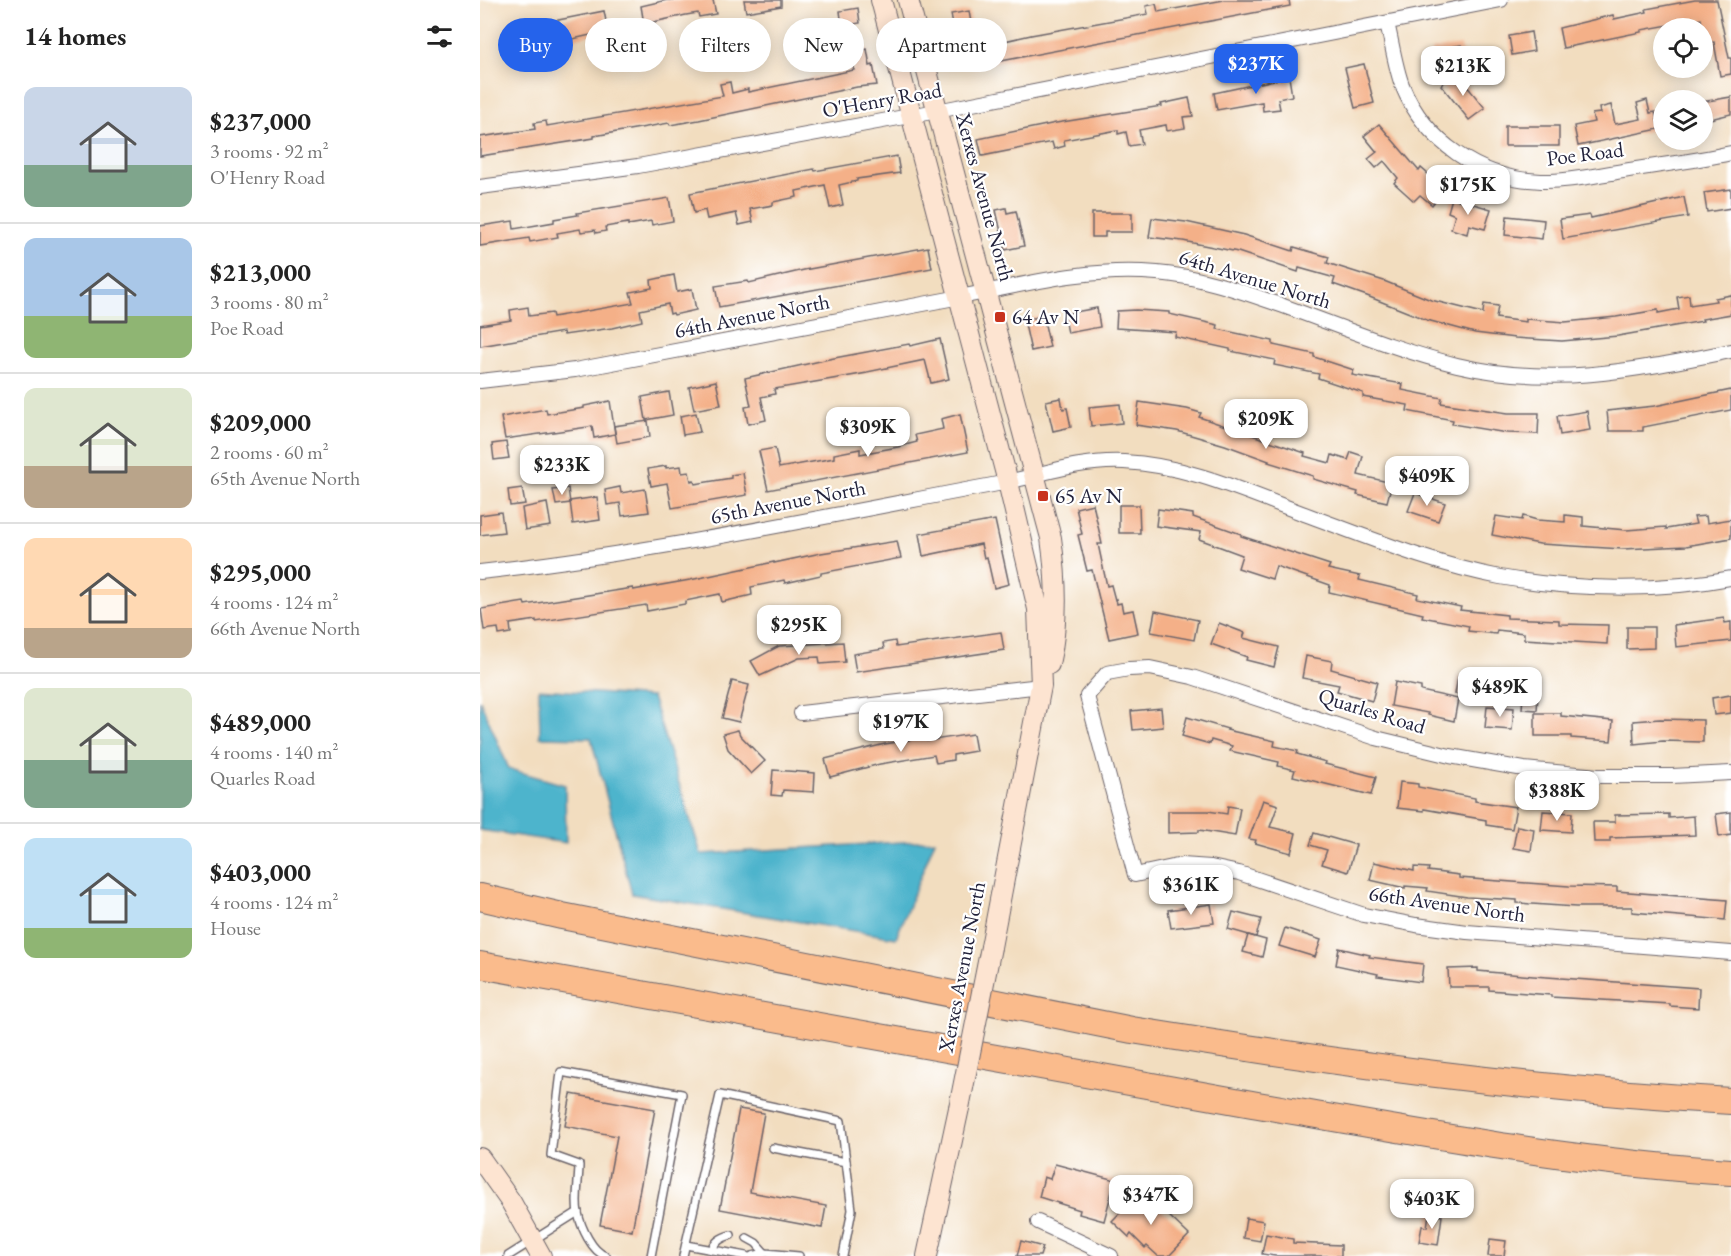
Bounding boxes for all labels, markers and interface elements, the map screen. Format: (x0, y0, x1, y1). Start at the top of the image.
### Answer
chip: Buy (498, 18, 573, 72)
chip: Rent (585, 18, 667, 72)
chip: Filters (679, 18, 771, 72)
chip: New (783, 18, 864, 72)
chip: Apartment (876, 18, 1007, 72)
map controls (1653, 18, 1713, 150)
button: locate (1653, 18, 1713, 78)
text: 14 homes (24, 19, 126, 53)
icon: filters (423, 20, 456, 53)
pin: $237K (1214, 44, 1298, 95)
pin: $213K (1421, 46, 1505, 97)
text: $237K (1228, 50, 1284, 76)
text: $213K (1435, 52, 1491, 78)
street label: O'Henry Road (820, 76, 944, 123)
button: layers (1653, 90, 1713, 150)
text: $237,000 (210, 104, 311, 138)
street label: Xerxes Avenue North (950, 109, 1021, 284)
icon: home (72, 111, 144, 183)
street label: Poe Road (1545, 135, 1625, 172)
text: 3 rooms · 92 m² (210, 138, 329, 164)
text: O'Henry Road (210, 164, 325, 190)
pin: $175K (1426, 165, 1510, 216)
text: $175K (1440, 171, 1496, 197)
street label: 64th Avenue North (1176, 243, 1335, 315)
text: $213,000 (210, 255, 311, 289)
icon: home (72, 262, 144, 334)
street label: 64th Avenue North (672, 287, 832, 344)
text: 3 rooms · 80 m² (210, 289, 329, 315)
place label: 64 Av N (1012, 303, 1080, 330)
marker: 64 Av N (993, 310, 1007, 324)
text: Poe Road (210, 315, 284, 341)
pin: $209K (1224, 399, 1308, 450)
text: $209,000 (210, 405, 311, 439)
text: $209K (1238, 405, 1294, 431)
pin: $309K (826, 407, 910, 458)
icon: home (72, 412, 144, 484)
text: $309K (840, 413, 896, 439)
text: 2 rooms · 60 m² (210, 439, 329, 465)
pin: $233K (520, 445, 604, 496)
text: $233K (534, 451, 590, 477)
pin: $409K (1385, 456, 1469, 507)
text: $409K (1399, 462, 1455, 488)
text: 65th Avenue North (210, 465, 360, 491)
street label: 65th Avenue North (708, 473, 868, 530)
place label: 65 Av N (1055, 482, 1123, 509)
marker: 65 Av N (1036, 489, 1050, 503)
text: $295,000 (210, 555, 311, 589)
icon: home (72, 562, 144, 634)
text: 4 rooms · 124 m² (210, 589, 338, 615)
pin: $295K (757, 605, 841, 656)
text: $295K (771, 611, 827, 637)
text: 66th Avenue North (210, 615, 360, 641)
pin: $489K (1458, 667, 1542, 718)
text: $489K (1472, 673, 1528, 699)
street label: Quarles Road (1315, 681, 1429, 741)
pin: $197K (859, 702, 943, 753)
text: $489,000 (210, 705, 311, 739)
text: $197K (873, 708, 929, 734)
icon: home (72, 712, 144, 784)
text: 4 rooms · 140 m² (210, 739, 338, 765)
text: Quarles Road (210, 765, 315, 791)
pin: $388K (1515, 771, 1599, 822)
text: $388K (1529, 777, 1585, 803)
text: $403,000 (210, 855, 311, 889)
icon: home (72, 862, 144, 934)
pin: $361K (1149, 865, 1233, 916)
text: $361K (1163, 871, 1219, 897)
street label: Xerxes Avenue North (931, 879, 991, 1056)
street label: 66th Avenue North (1367, 879, 1527, 928)
text: 4 rooms · 124 m² (210, 889, 338, 915)
text: House (210, 915, 261, 941)
pin: $347K (1109, 1175, 1193, 1226)
pin: $403K (1390, 1179, 1474, 1230)
text: $347K (1123, 1181, 1179, 1207)
text: $403K (1404, 1185, 1460, 1211)

